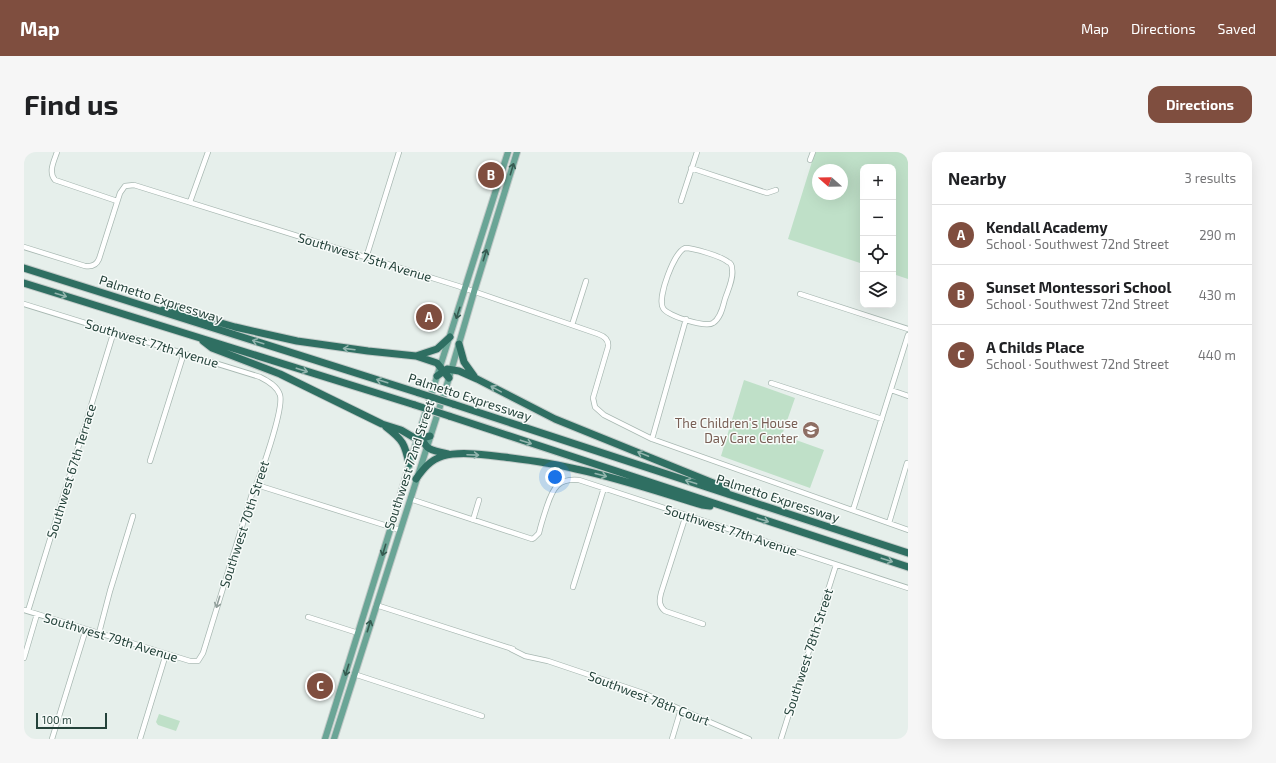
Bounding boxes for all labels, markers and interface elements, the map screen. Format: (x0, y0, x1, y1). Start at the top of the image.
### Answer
text: Map (20, 17, 60, 40)
text: Map (1081, 20, 1109, 37)
text: Directions (1131, 20, 1196, 37)
text: Saved (1218, 20, 1256, 37)
button: Directions (1148, 86, 1252, 123)
text: Find us (24, 87, 118, 121)
pin: B (478, 160, 504, 190)
one-way arrow (509, 163, 516, 176)
north arrow (812, 164, 848, 200)
map controls (860, 164, 896, 308)
button: + (860, 164, 896, 200)
text: Nearby (948, 168, 1006, 188)
text: 3 results (1185, 170, 1236, 186)
button: − (860, 200, 896, 236)
text: Kendall Academy (986, 218, 1108, 236)
text: A (957, 227, 965, 243)
text: 290 m (1199, 227, 1236, 243)
street label: Southwest 75th Avenue (296, 229, 434, 285)
button: locate (860, 236, 896, 272)
text: School · Southwest 72nd Street (986, 236, 1169, 252)
one-way arrow (482, 249, 489, 262)
street label: Palmetto Expressway (97, 271, 225, 327)
button: layers (860, 272, 896, 308)
text: Sunset Montessori School (986, 278, 1171, 296)
text: B (957, 287, 965, 303)
text: 430 m (1199, 287, 1236, 303)
one-way arrow (55, 291, 67, 299)
text: School · Southwest 72nd Street (986, 296, 1169, 312)
pin: A (416, 302, 442, 332)
one-way arrow (453, 306, 461, 318)
street label: Southwest 77th Avenue (83, 315, 221, 371)
one-way arrow (252, 338, 264, 346)
text: A Childs Place (986, 338, 1084, 356)
one-way arrow (343, 345, 356, 353)
text: C (957, 347, 965, 363)
text: 440 m (1198, 347, 1236, 363)
text: School · Southwest 72nd Street (986, 356, 1169, 372)
one-way arrow (296, 366, 308, 374)
street label: Palmetto Expressway (406, 369, 534, 425)
one-way arrow (375, 377, 388, 384)
one-way arrow (491, 385, 503, 393)
street label: Southwest 72nd Street (381, 398, 437, 532)
street label: Southwest 67th Terrace (43, 402, 99, 540)
place label: The Children's House Day Care Center (675, 415, 798, 446)
school or university icon: The Children's House Day Care Center (801, 420, 821, 440)
one-way arrow (520, 438, 532, 446)
one-way arrow (638, 450, 650, 458)
one-way arrow (466, 451, 479, 459)
street label: Southwest 70th Street (216, 458, 272, 590)
your location (545, 467, 565, 487)
street label: Palmetto Expressway (714, 470, 842, 526)
one-way arrow (595, 472, 608, 479)
one-way arrow (684, 478, 697, 485)
street label: Southwest 77th Avenue (663, 501, 799, 559)
one-way arrow (757, 516, 769, 524)
one-way arrow (380, 543, 387, 556)
one-way arrow (880, 557, 893, 564)
street label: Southwest 78th Street (780, 586, 836, 718)
one-way arrow (214, 596, 221, 609)
street label: Southwest 79th Avenue (42, 609, 180, 665)
one-way arrow (366, 620, 373, 633)
one-way arrow (342, 664, 350, 676)
street label: Southwest 78th Court (586, 667, 712, 729)
pin: C (307, 671, 333, 701)
scale bar (36, 711, 107, 730)
text: 100 m (42, 713, 72, 726)

